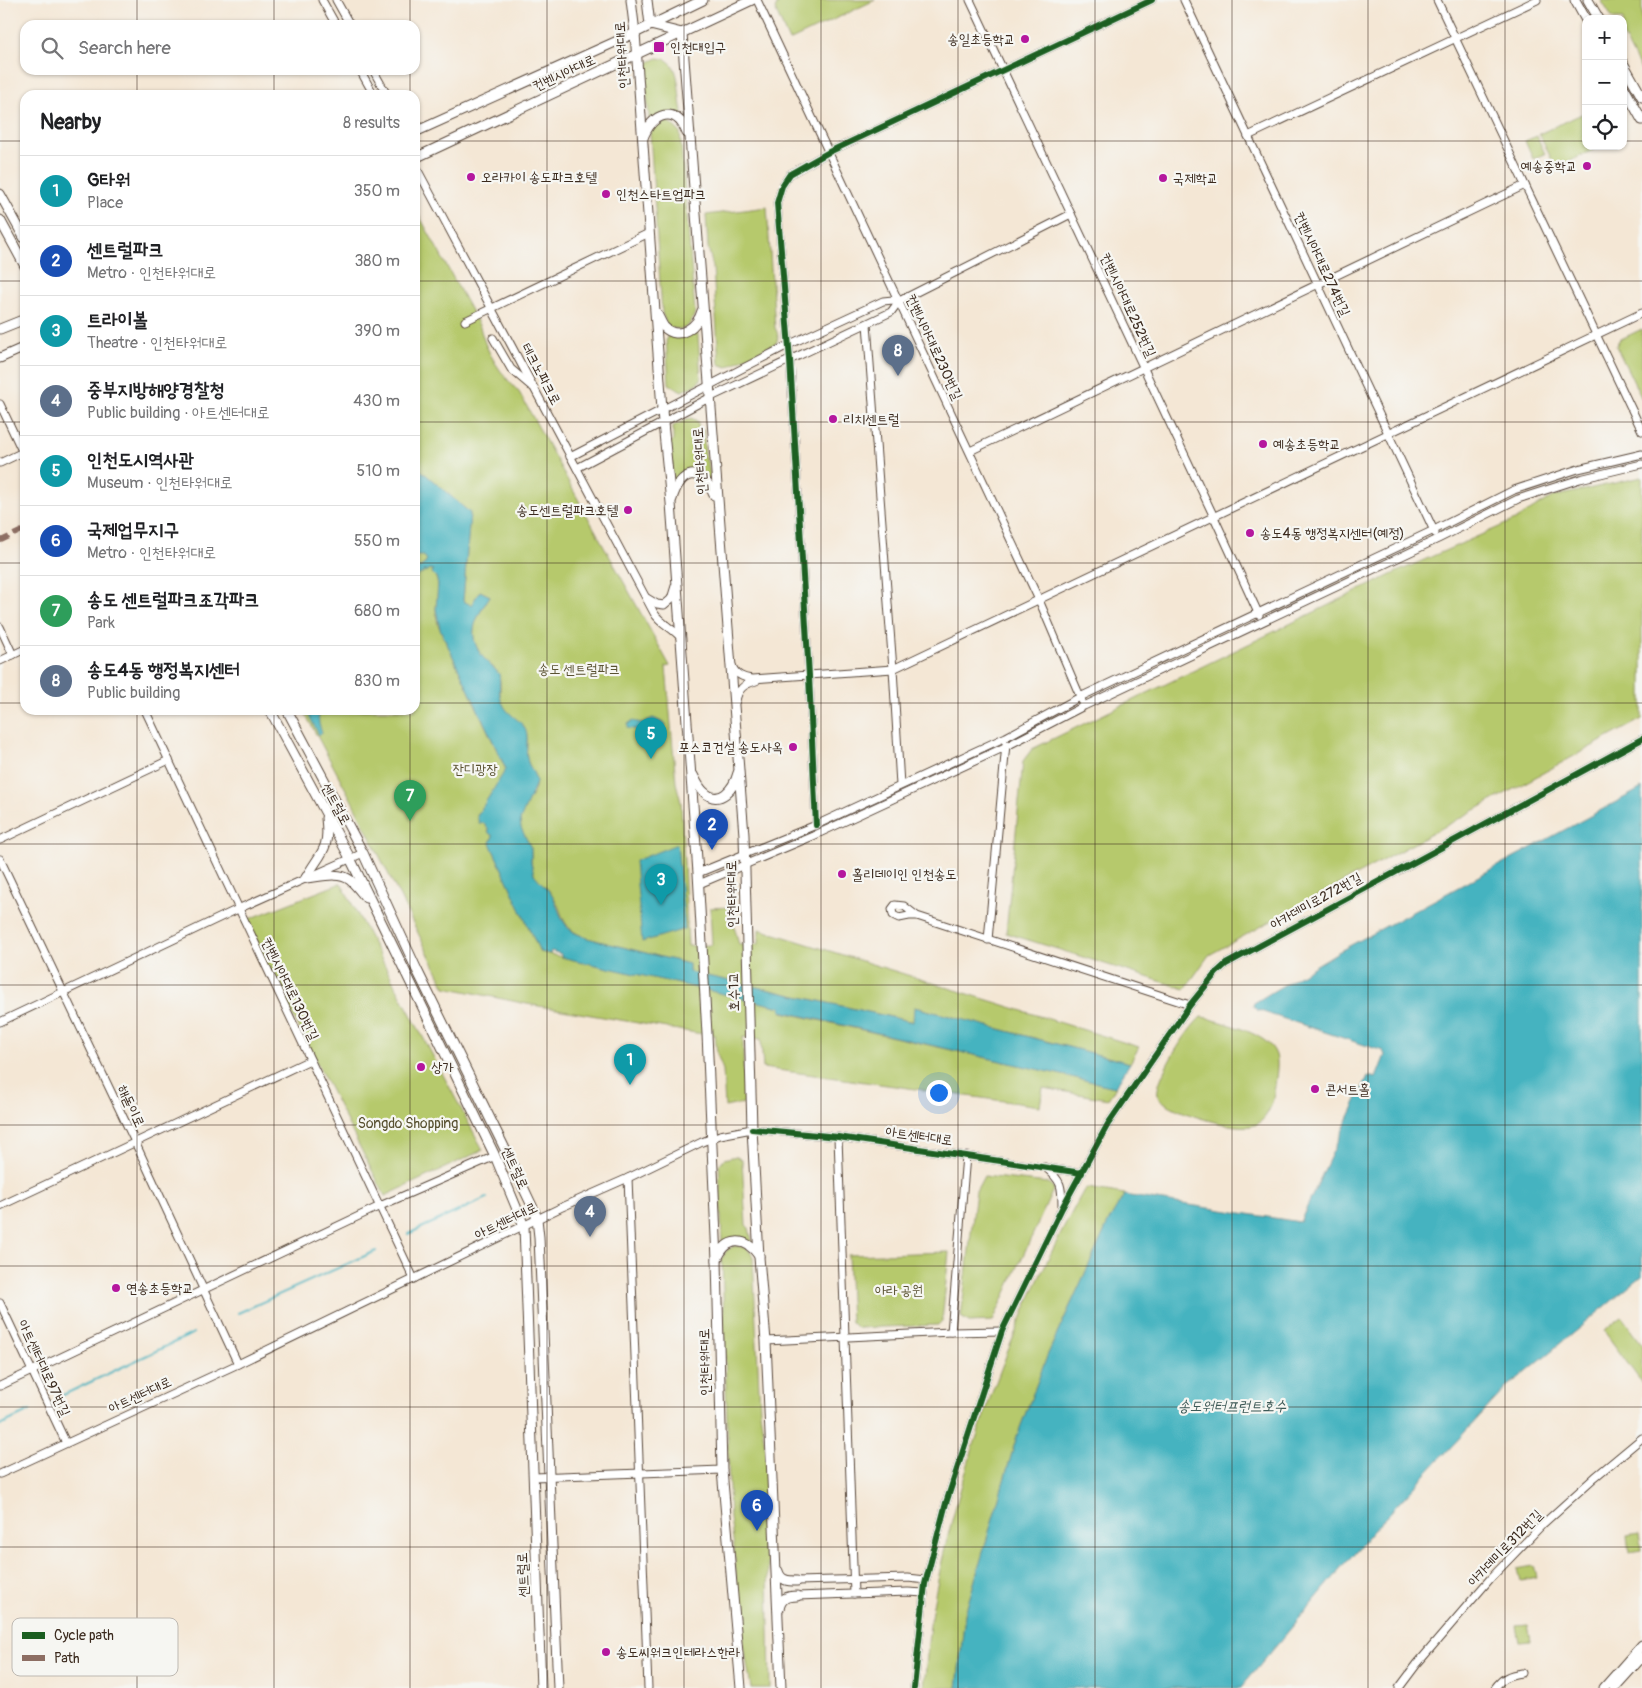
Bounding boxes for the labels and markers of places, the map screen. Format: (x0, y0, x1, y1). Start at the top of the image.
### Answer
place label: 송일초등학교 (947, 31, 1015, 48)
marker: 송일초등학교 (1019, 33, 1031, 45)
place label: 인천대입구 (670, 39, 726, 56)
marker: 인천대입구 (652, 40, 666, 54)
place label: 예송중학교 (1521, 158, 1577, 175)
marker: 예송중학교 (1581, 160, 1593, 172)
place label: 오라카이 송도파크호텔 (481, 169, 597, 186)
place label: 국제학교 (1173, 170, 1218, 187)
marker: 오라카이 송도파크호텔 (465, 171, 477, 183)
marker: 국제학교 (1157, 172, 1169, 184)
place label: 인천스타트업파크 (616, 186, 706, 203)
marker: 인천스타트업파크 (600, 188, 612, 200)
pin: 8 (882, 335, 914, 376)
place label: 리치센트럴 (843, 411, 899, 428)
marker: 리치센트럴 (827, 413, 839, 425)
place label: 예송초등학교 (1273, 436, 1341, 453)
marker: 예송초등학교 (1257, 438, 1269, 450)
place label: 송도센트럴파크호텔 (517, 502, 619, 519)
marker: 송도센트럴파크호텔 (622, 504, 634, 516)
place label: 송도4동 행정복지센터(예정) (1260, 525, 1404, 542)
marker: 송도4동 행정복지센터(예정) (1244, 527, 1256, 539)
pin: 5 (635, 718, 667, 759)
place label: 포스코건설 송도사옥 (679, 739, 783, 756)
marker: 포스코건설 송도사옥 (787, 741, 799, 753)
pin: 7 (394, 780, 426, 821)
pin: 2 (696, 809, 728, 850)
pin: 3 (645, 864, 677, 905)
place label: 홀리데이인 인천송도 (852, 866, 956, 883)
marker: 홀리데이인 인천송도 (836, 868, 848, 880)
pin: 1 (614, 1044, 646, 1085)
place label: 상가 (431, 1059, 454, 1076)
marker: 상가 (415, 1061, 427, 1073)
place label: 콘서트홀 (1325, 1081, 1370, 1098)
marker: 콘서트홀 (1309, 1083, 1321, 1095)
pin: 4 (574, 1196, 606, 1237)
place label: 연송초등학교 (126, 1280, 194, 1297)
marker: 연송초등학교 (110, 1282, 122, 1294)
pin: 6 (741, 1490, 773, 1531)
place label: 송도씨워크인테라스한라 (616, 1644, 741, 1661)
marker: 송도씨워크인테라스한라 (600, 1646, 612, 1658)

